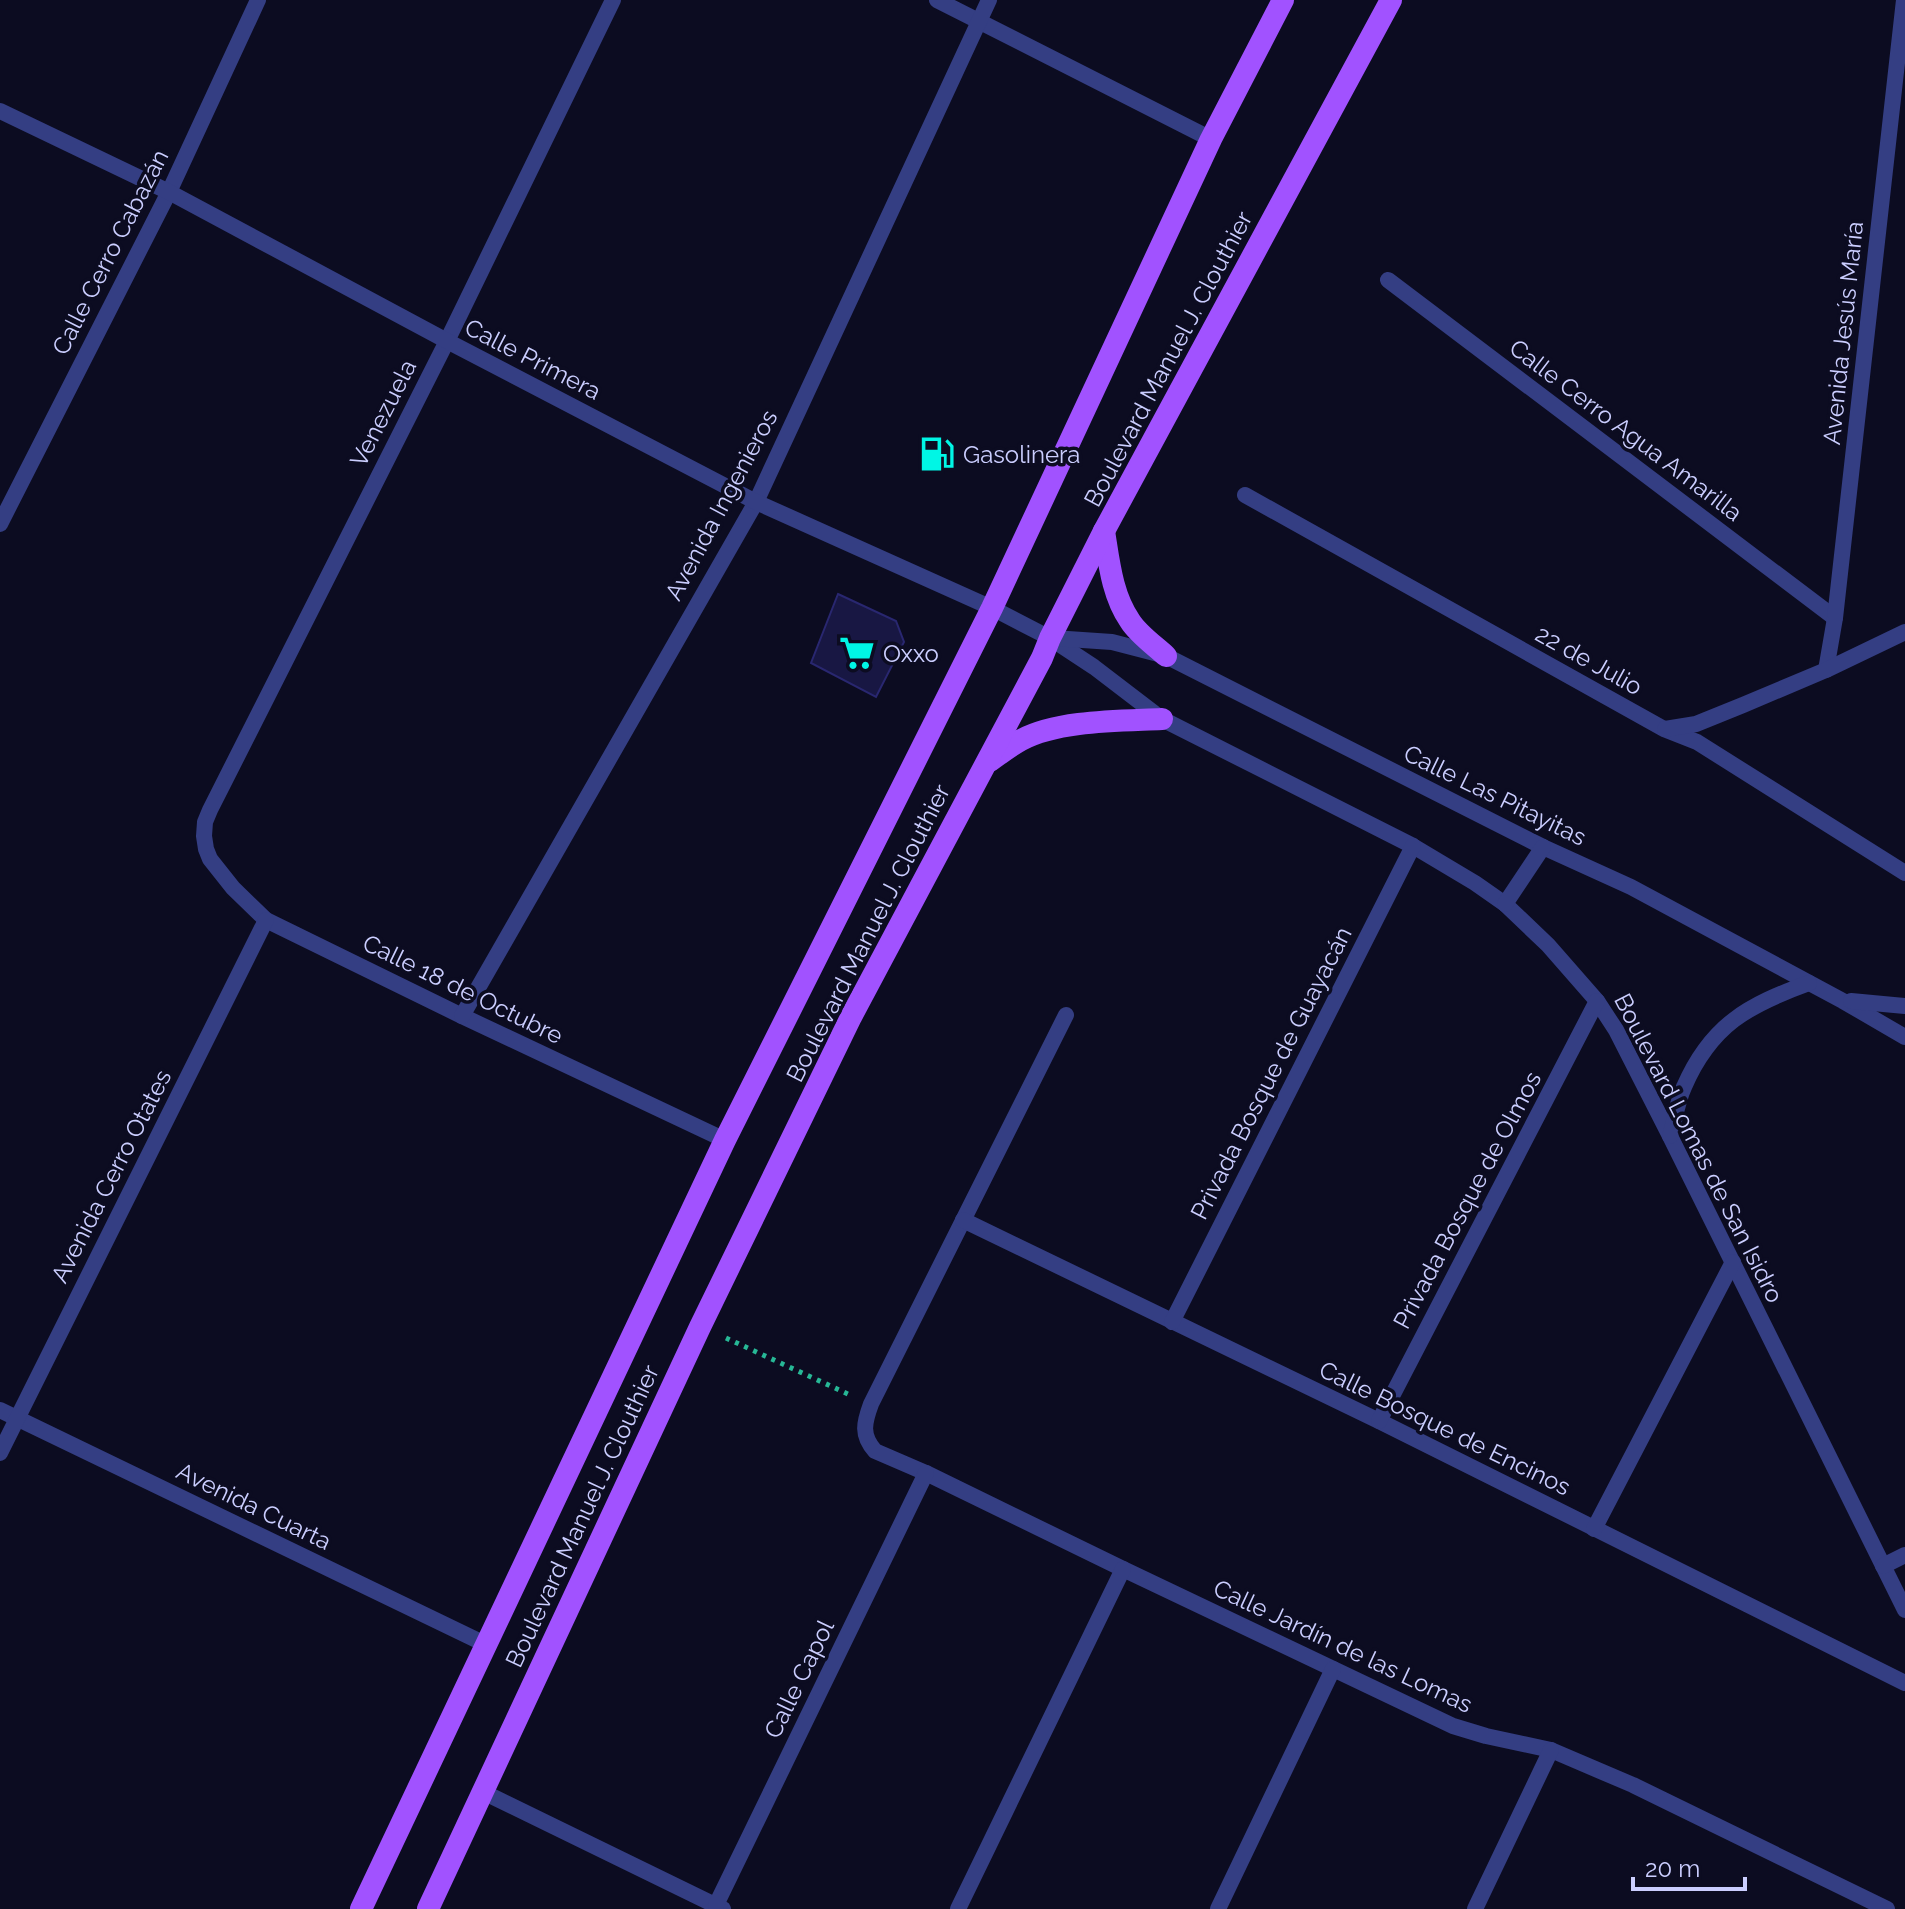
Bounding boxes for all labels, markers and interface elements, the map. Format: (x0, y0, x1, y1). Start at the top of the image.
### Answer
street label: Calle Cerro Cabazán (46, 144, 174, 360)
street label: Boulevard Manuel J. Clouthier (1078, 206, 1259, 512)
street label: Avenida Jesús María (1817, 220, 1869, 446)
street label: Calle Primera (460, 312, 606, 406)
street label: Calle Cerro Agua Amarilla (1504, 333, 1748, 527)
street label: Venezuela (344, 355, 422, 471)
street label: Avenida Ingenieros (659, 405, 783, 605)
fuel station icon: Gasolinera (918, 435, 956, 473)
place label: Gasolinera (963, 440, 1080, 469)
street label: 22 de Julio (1531, 619, 1647, 701)
supermarket icon: Oxxo (838, 634, 876, 672)
place label: Oxxo (883, 639, 939, 668)
street label: Calle Las Pitayitas (1399, 738, 1591, 852)
street label: Boulevard Manuel J. Clouthier (780, 779, 956, 1087)
street label: Privada Bosque de Guayacán (1184, 922, 1358, 1224)
street label: Calle 18 de Octubre (358, 928, 568, 1050)
street label: Boulevard Lomas de San Isidro (1608, 989, 1790, 1307)
street label: Avenida Cerro Otates (45, 1065, 177, 1287)
street label: Privada Bosque de Olmos (1387, 1066, 1547, 1334)
street label: Calle Bosque de Encinos (1315, 1355, 1575, 1501)
street label: Boulevard Manuel J. Clouthier (499, 1360, 665, 1672)
street label: Avenida Cuarta (172, 1456, 336, 1556)
street label: Calle Jardín de las Lomas (1209, 1573, 1477, 1719)
street label: Calle Capol (758, 1615, 840, 1743)
scale bar (1633, 1841, 1745, 1891)
text: 20 m (1645, 1854, 1700, 1883)

